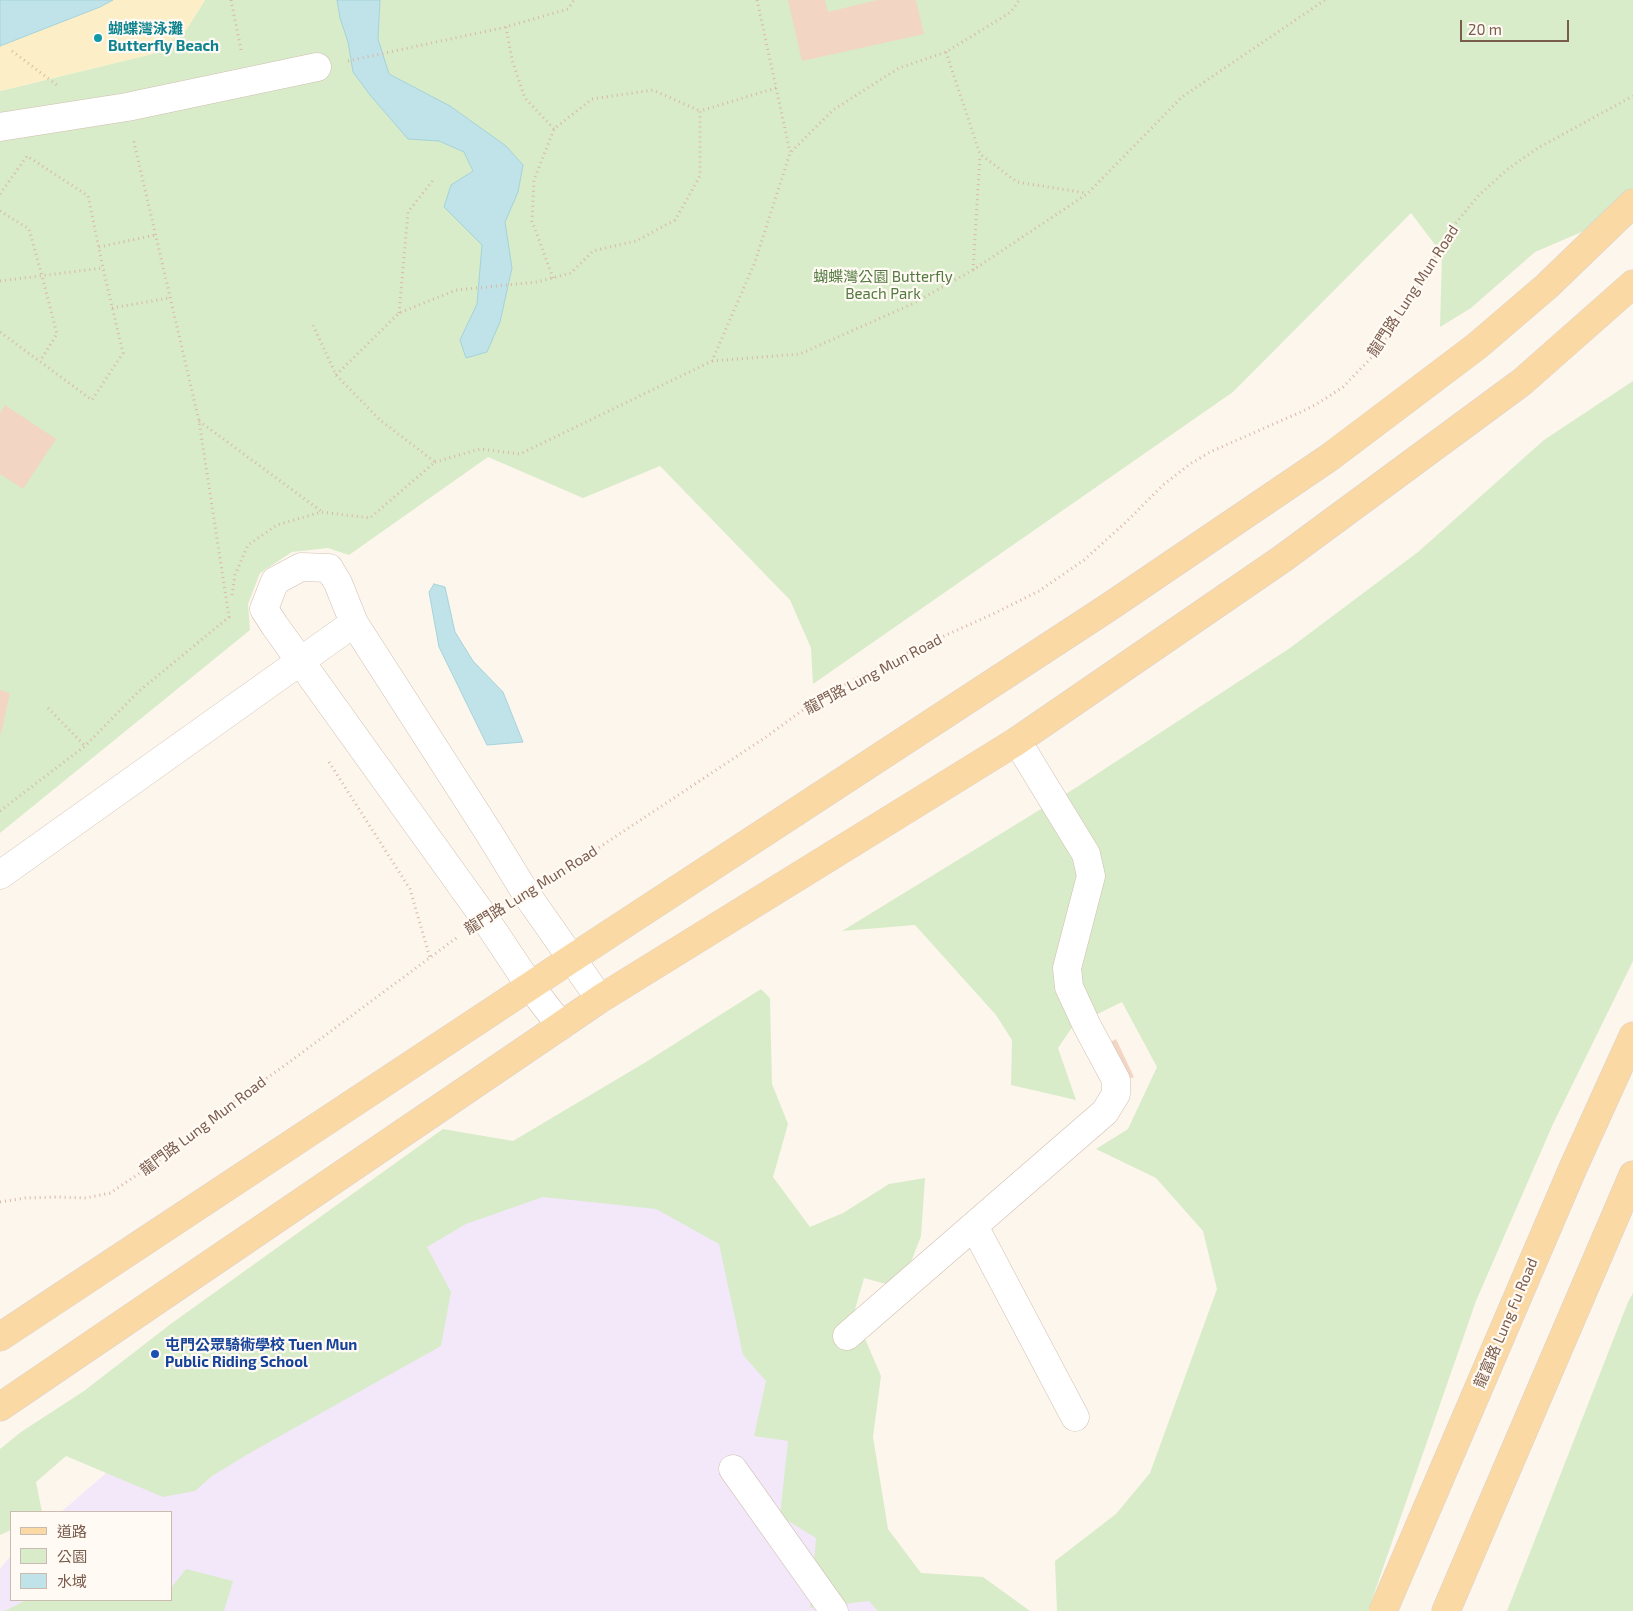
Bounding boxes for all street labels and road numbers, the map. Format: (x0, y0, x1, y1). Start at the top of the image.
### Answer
street label: 龍門路 Lung Mun Road (1364, 222, 1462, 360)
street label: 龍門路 Lung Mun Road (801, 630, 945, 718)
street label: 龍門路 Lung Mun Road (461, 842, 601, 938)
street label: 龍門路 Lung Mun Road (136, 1073, 270, 1179)
street label: 龍富路 Lung Fu Road (1470, 1255, 1542, 1391)

